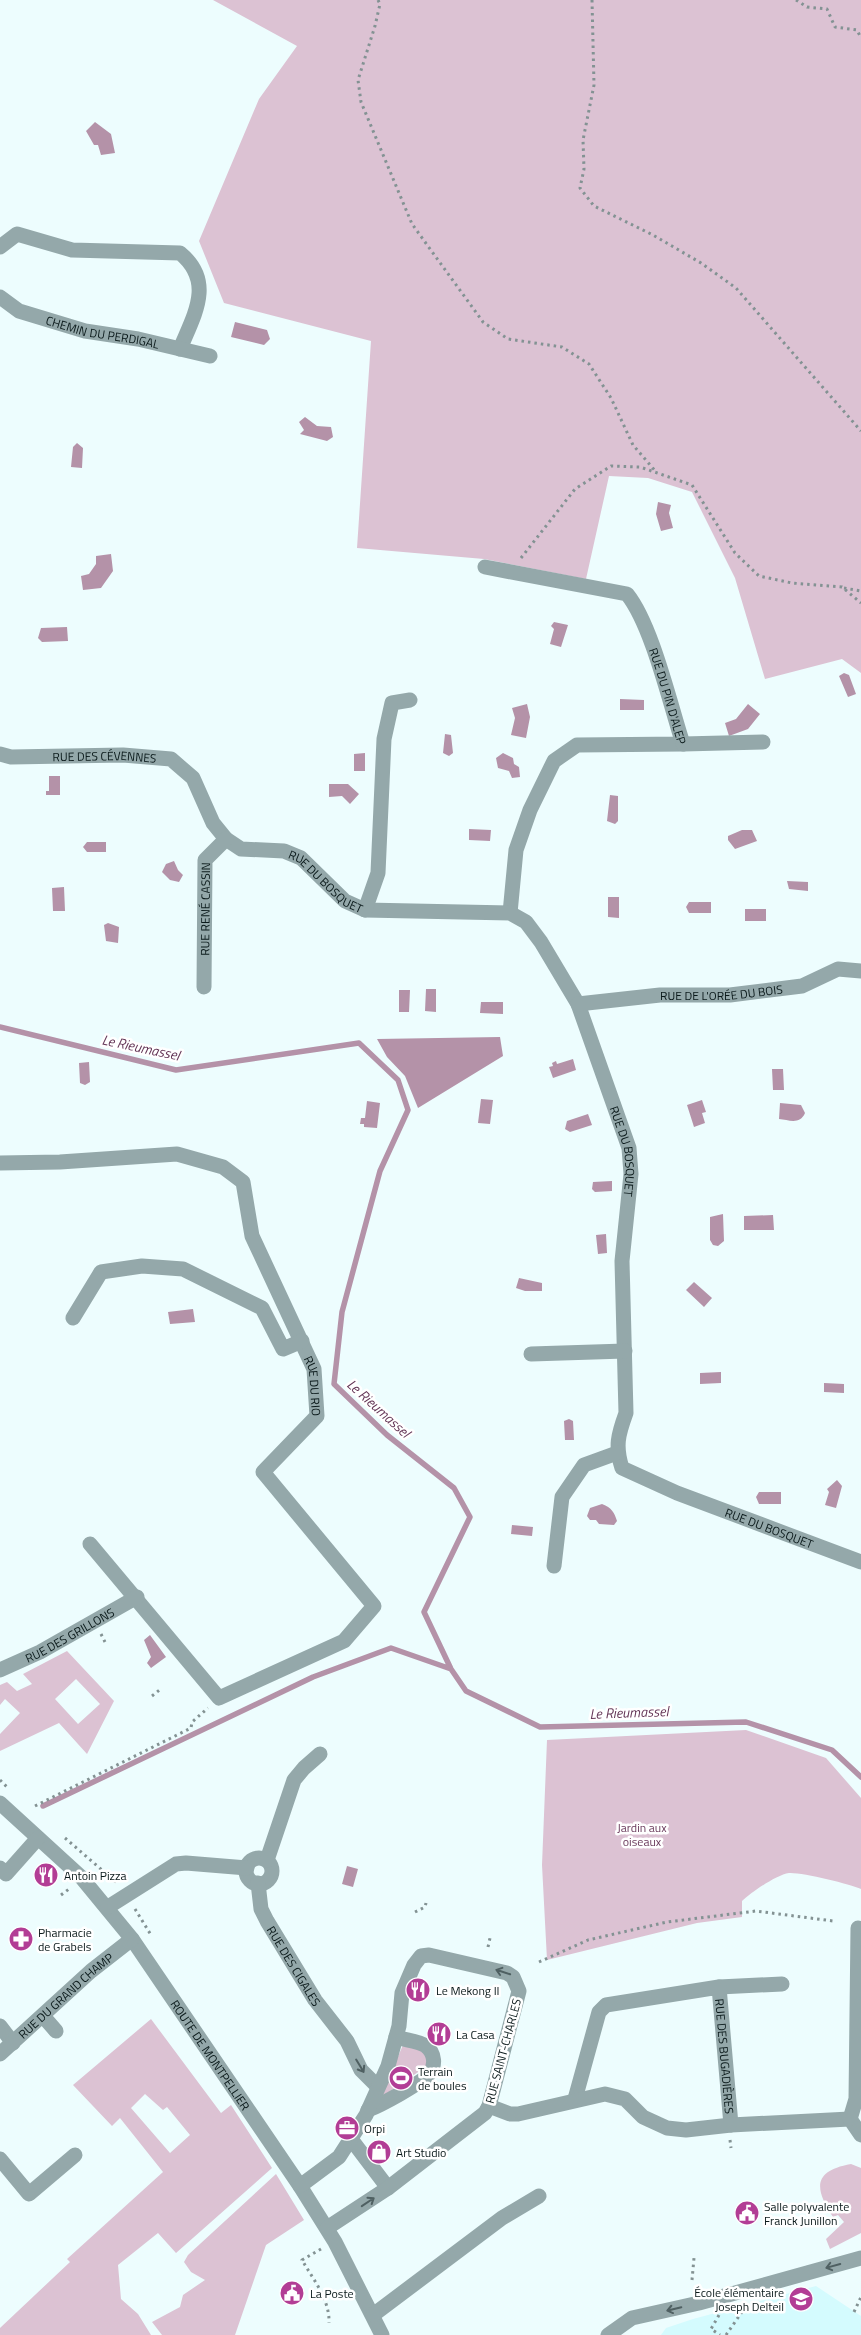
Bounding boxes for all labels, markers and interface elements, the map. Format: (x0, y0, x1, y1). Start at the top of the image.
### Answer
street label: CHEMIN DU PERDIGAL (44, 310, 161, 353)
street label: RUE DU PIN D'ALEP (645, 645, 692, 746)
street label: RUE DES CÉVENNES (52, 745, 157, 767)
street label: RUE DU BOSQUET (286, 844, 367, 918)
street label: RUE RENÉ CASSIN (195, 862, 214, 956)
street label: RUE DE L'ORÉE DU BOIS (660, 979, 784, 1005)
water label: Le Rieumassel (100, 1029, 184, 1066)
street label: RUE DU BOSQUET (605, 1103, 641, 1198)
street label: RUE DU RIO (299, 1352, 326, 1416)
water label: Le Rieumassel (343, 1374, 417, 1444)
street label: RUE DU BOSQUET (723, 1502, 817, 1553)
street label: RUE DES GRILLONS (22, 1602, 118, 1667)
water label: Le Rieumassel (589, 1700, 671, 1724)
park label: Jardin aux oiseaux (617, 1818, 667, 1851)
restaurant icon: Antoin Pizza (33, 1862, 59, 1888)
place label: Antoin Pizza (64, 1866, 127, 1885)
street label: RUE DES CIGALES (263, 1922, 326, 2010)
place label: Pharmacie de Grabels (38, 1923, 92, 1956)
pharmacy icon: Pharmacie de Grabels (8, 1926, 34, 1952)
street label: RUE DU GRAND CHAMP (14, 1948, 117, 2043)
one-way arrow (495, 1967, 511, 1977)
restaurant icon: Le Mekong II (405, 1977, 431, 2003)
place label: Le Mekong II (436, 1981, 500, 2000)
street label: ROUTE DE MONTPELLIER (166, 1996, 255, 2114)
street label: RUE SAINT-CHARLES (480, 1996, 526, 2106)
street label: RUE DES BUGADIÈRES (711, 1998, 739, 2115)
restaurant icon: La Casa (426, 2021, 452, 2047)
place label: La Casa (456, 2025, 495, 2044)
one-way arrow (355, 2058, 365, 2072)
place label: Terrain de boules (418, 2062, 467, 2095)
sports icon: Terrain de boules (388, 2065, 414, 2091)
office icon: Orpi (334, 2115, 360, 2141)
place label: Orpi (364, 2119, 385, 2138)
shop icon: Art Studio (366, 2139, 392, 2165)
place label: Art Studio (396, 2143, 446, 2162)
one-way arrow (360, 2197, 374, 2207)
place label: Salle polyvalente Franck Junillon (764, 2197, 849, 2230)
public building icon: Salle polyvalente Franck Junillon (734, 2200, 760, 2226)
one-way arrow (826, 2261, 842, 2271)
public building icon: La Poste (279, 2280, 305, 2306)
place label: École élémentaire Joseph Delteil (694, 2283, 784, 2316)
place label: La Poste (310, 2284, 354, 2303)
school or university icon: École élémentaire Joseph Delteil (788, 2286, 814, 2312)
one-way arrow (667, 2305, 683, 2314)

